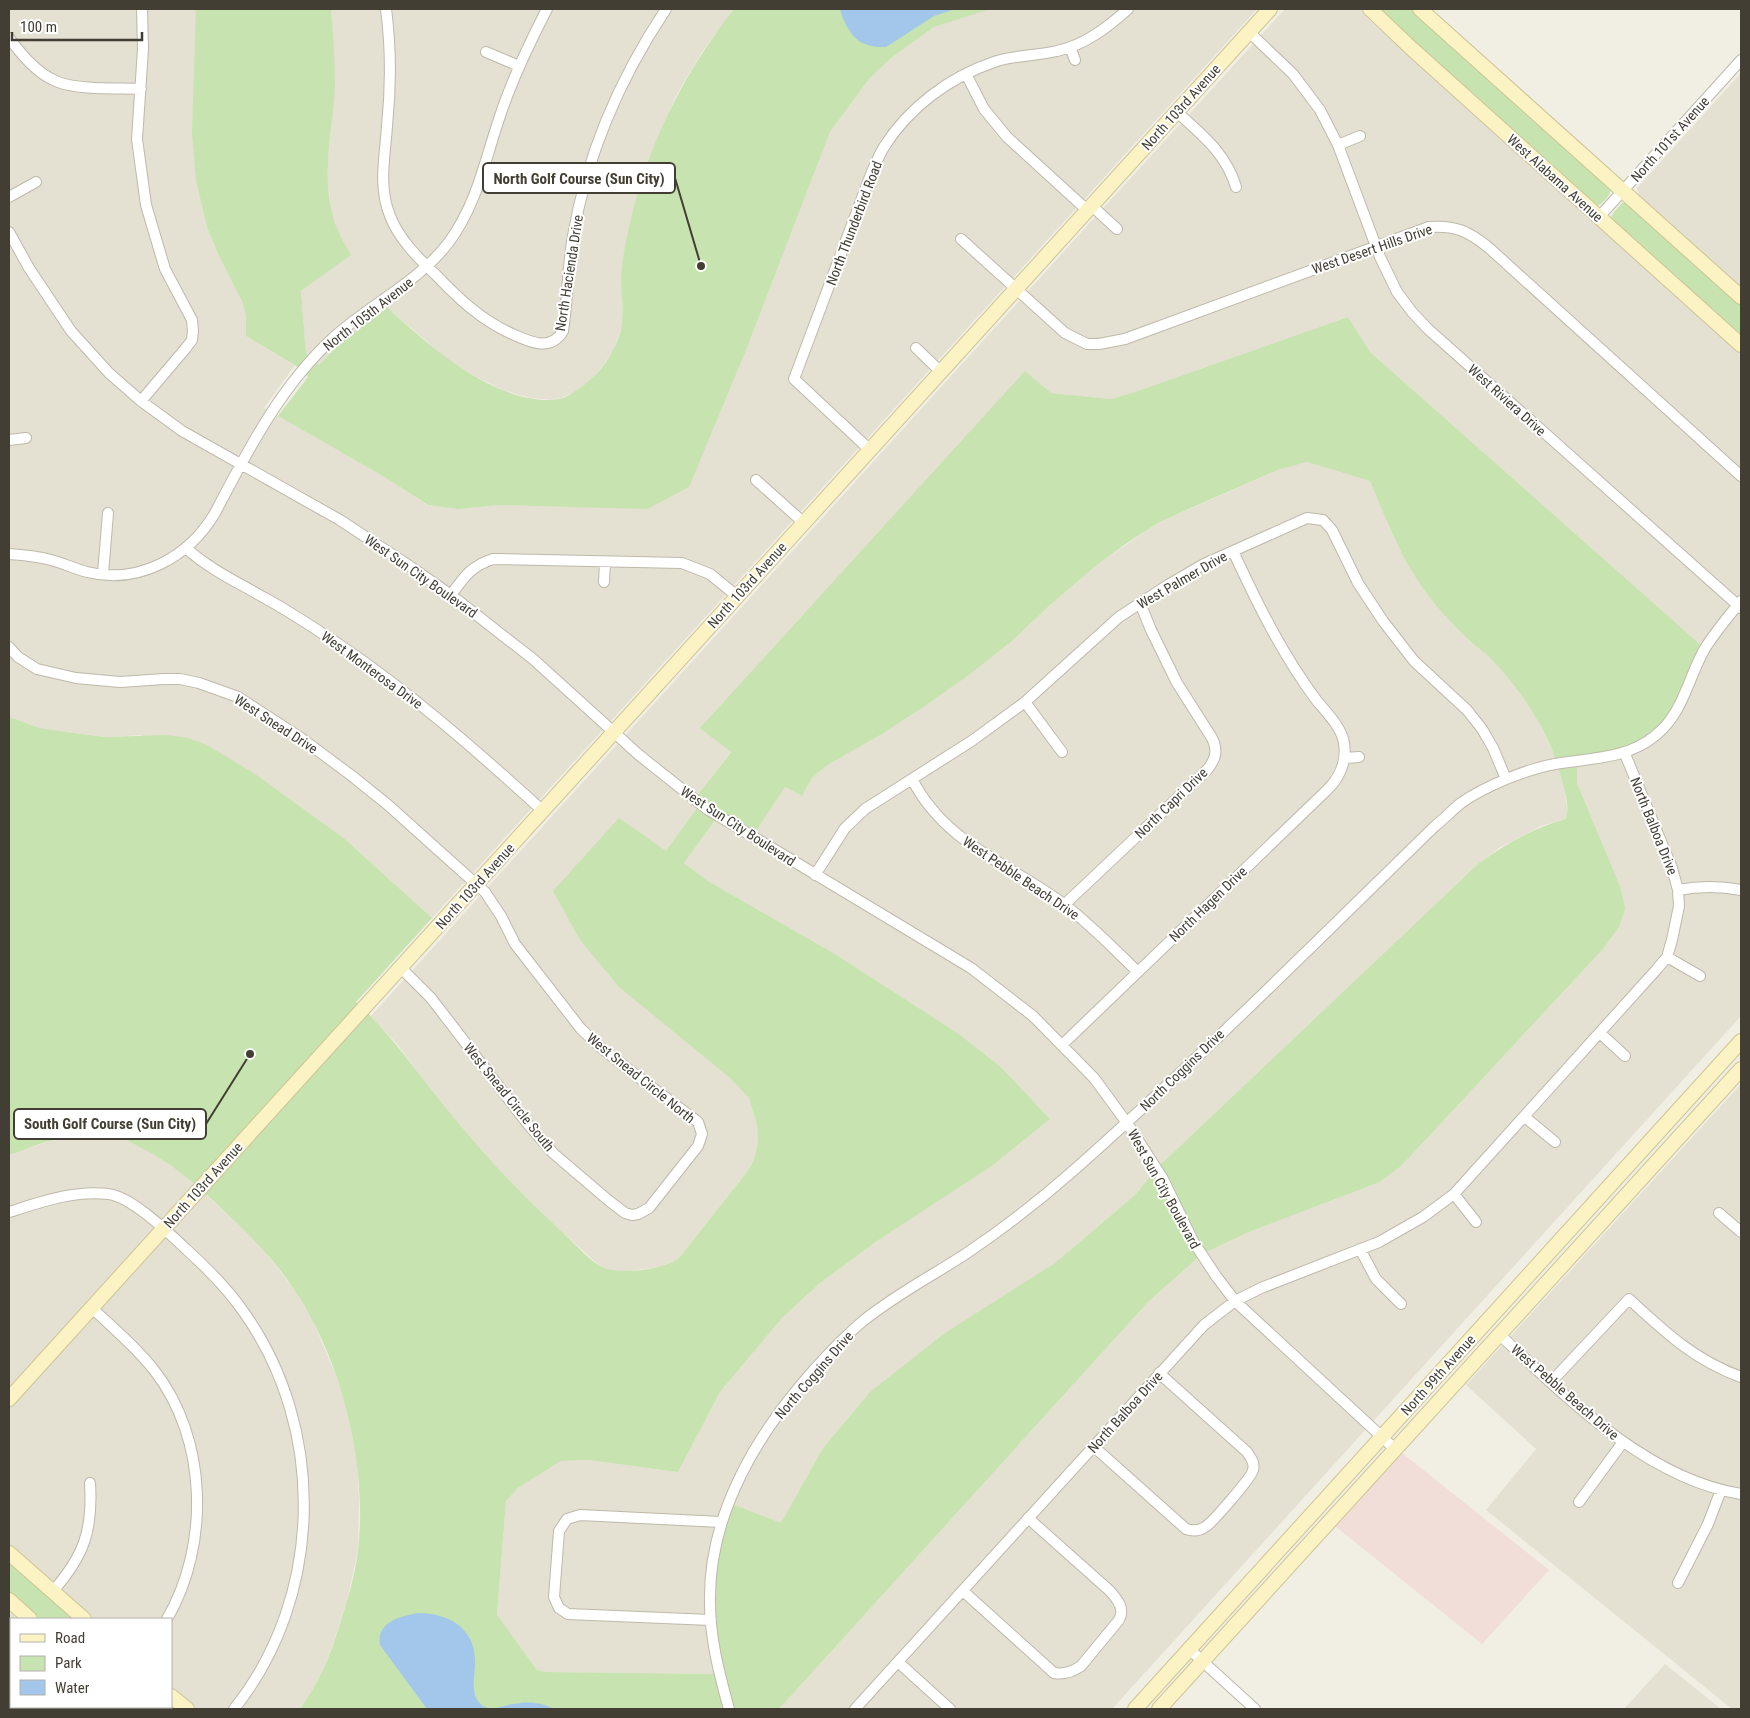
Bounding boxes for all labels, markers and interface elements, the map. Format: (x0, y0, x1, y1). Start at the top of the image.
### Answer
scale bar (12, 10, 142, 42)
text: 100 m (20, 18, 57, 36)
street label: North 103rd Avenue (1138, 61, 1224, 153)
street label: North 101st Avenue (1628, 93, 1713, 185)
street label: West Alabama Avenue (1504, 131, 1606, 225)
street label: North Thunderbird Road (823, 158, 885, 288)
callout: North Golf Course (Sun City) (483, 163, 675, 193)
text: North Golf Course (Sun City) (493, 170, 665, 188)
street label: North Hacienda Drive (552, 213, 586, 332)
street label: West Desert Hills Drive (1310, 221, 1435, 277)
street label: North 105th Avenue (320, 274, 416, 354)
street label: West Riviera Drive (1465, 361, 1549, 439)
street label: West Sun City Boulevard (362, 531, 480, 621)
street label: North 103rd Avenue (704, 539, 790, 631)
street label: West Palmer Drive (1134, 548, 1230, 612)
street label: West Monterosa Drive (318, 628, 426, 712)
street label: West Snead Drive (231, 691, 321, 757)
street label: North Capri Drive (1131, 764, 1211, 842)
street label: North Balboa Drive (1627, 775, 1681, 878)
street label: West Sun City Boulevard (677, 783, 799, 869)
street label: West Pebble Beach Drive (960, 833, 1083, 923)
street label: North 103rd Avenue (432, 840, 518, 932)
street label: North Hagen Drive (1166, 863, 1250, 945)
street label: North Coggins Drive (1137, 1025, 1228, 1114)
street label: West Snead Circle North (584, 1030, 698, 1126)
street label: West Snead Circle South (460, 1040, 558, 1154)
callout: South Golf Course (Sun City) (14, 1109, 206, 1139)
text: South Golf Course (Sun City) (24, 1115, 196, 1133)
street label: West Sun City Boulevard (1125, 1127, 1203, 1251)
street label: North 103rd Avenue (160, 1139, 246, 1231)
street label: North Coggins Drive (772, 1328, 857, 1422)
street label: North 99th Avenue (1398, 1331, 1479, 1419)
street label: West Pebble Beach Drive (1508, 1341, 1622, 1443)
street label: North Balboa Drive (1084, 1368, 1166, 1456)
legend (10, 1618, 172, 1708)
text: Road (55, 1629, 85, 1647)
text: Park (55, 1654, 82, 1672)
text: Water (55, 1679, 90, 1697)

